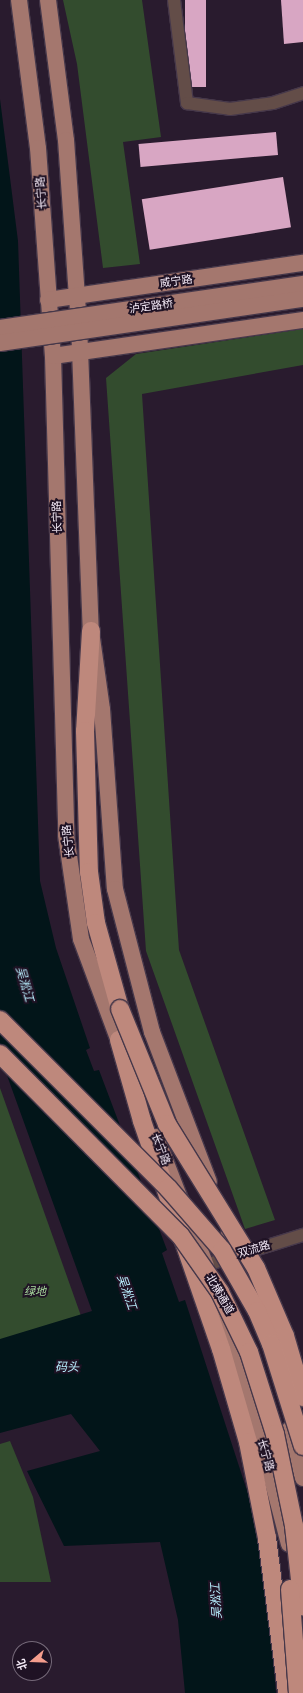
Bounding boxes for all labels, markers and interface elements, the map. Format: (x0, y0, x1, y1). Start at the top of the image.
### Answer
street label: 长宁路 (33, 176, 49, 210)
street label: 威宁路 (159, 272, 193, 290)
street label: 泸定路桥 (128, 296, 174, 316)
street label: 长宁路 (50, 500, 64, 534)
street label: 长宁路 (60, 824, 76, 858)
water label: 吴淞江 (13, 965, 37, 1003)
street label: 长宁路 (149, 1131, 173, 1167)
street label: 双流路 (236, 1238, 272, 1260)
street label: 北横通道 (203, 1272, 237, 1316)
water label: 吴淞江 (114, 1273, 140, 1311)
park label: 绿地 (24, 1284, 46, 1298)
water label: 码头 (55, 1360, 79, 1374)
street label: 长宁路 (255, 1437, 277, 1473)
water label: 吴淞江 (208, 1583, 224, 1619)
north arrow (12, 1641, 52, 1681)
text: 北 (12, 1657, 30, 1672)

